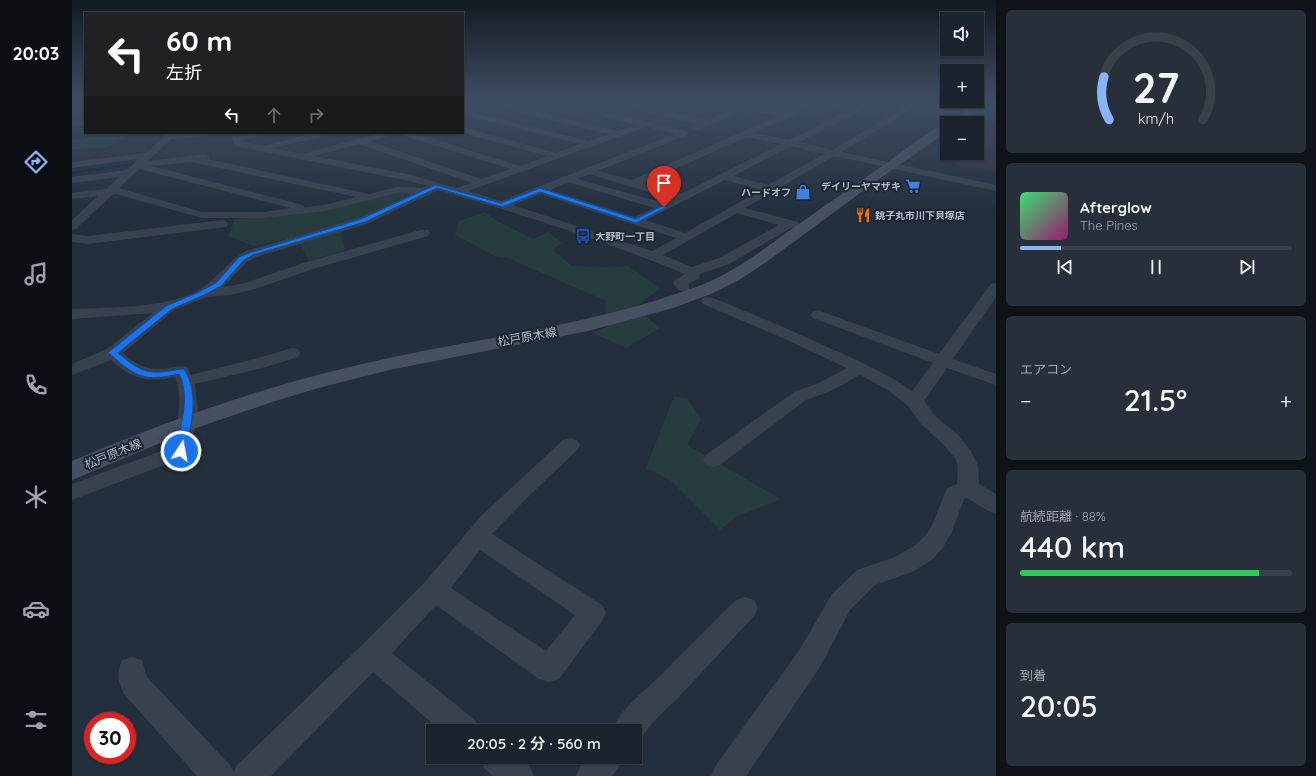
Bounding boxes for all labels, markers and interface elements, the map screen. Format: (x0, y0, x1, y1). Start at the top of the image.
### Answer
map controls (940, 12, 984, 160)
button: sound (940, 12, 984, 56)
text: 60 m (166, 23, 232, 58)
icon: left (100, 28, 152, 80)
text: 20:03 (13, 42, 59, 65)
text: 27 (1133, 60, 1179, 112)
text: 左折 (166, 61, 202, 84)
button: + (940, 64, 984, 108)
icon: left (221, 104, 243, 126)
icon: ahead (263, 104, 285, 126)
icon: right (305, 104, 327, 126)
text: km/h (1138, 109, 1174, 127)
button: − (940, 116, 984, 160)
icon: directions (22, 148, 50, 176)
pin (647, 166, 681, 207)
icon: arrive (653, 172, 675, 194)
supermarket icon: デイリーヤマザキ (904, 177, 922, 195)
place label: デイリーヤマザキ (821, 180, 901, 193)
shop icon: ハードオフ (794, 183, 812, 201)
place label: ハードオフ (741, 186, 791, 199)
text: Afterglow (1080, 198, 1152, 217)
restaurant icon: 銚子丸市川下貝塚店 (854, 206, 872, 224)
place label: 銚子丸市川下貝塚店 (875, 209, 965, 222)
text: The Pines (1080, 217, 1138, 233)
bus stop icon: 大野町一丁目 (574, 227, 592, 245)
place label: 大野町一丁目 (595, 230, 655, 243)
icon: previous (1054, 256, 1076, 278)
icon: pause (1145, 256, 1167, 278)
icon: next (1236, 256, 1258, 278)
icon: music (22, 260, 50, 288)
street label: 松戸原木線 (496, 324, 558, 349)
text: エアコン (1020, 361, 1072, 377)
icon: phone (22, 371, 50, 399)
text: 21.5° (1124, 381, 1187, 419)
text: − (1020, 387, 1031, 415)
text: + (1280, 387, 1292, 415)
position arrow (160, 430, 202, 472)
street label: 松戸原木線 (82, 435, 143, 472)
icon: climate (22, 483, 50, 511)
text: 航続距離 · 88% (1020, 508, 1106, 524)
text: 440 km (1020, 528, 1125, 566)
icon: car (22, 595, 50, 623)
text: 到着 (1020, 667, 1046, 683)
text: 20:05 (1020, 687, 1098, 725)
icon: filters (22, 706, 50, 734)
speed limit sign: 30 (84, 712, 136, 764)
text: 20:05 · 2 分 · 560 m (467, 734, 601, 753)

